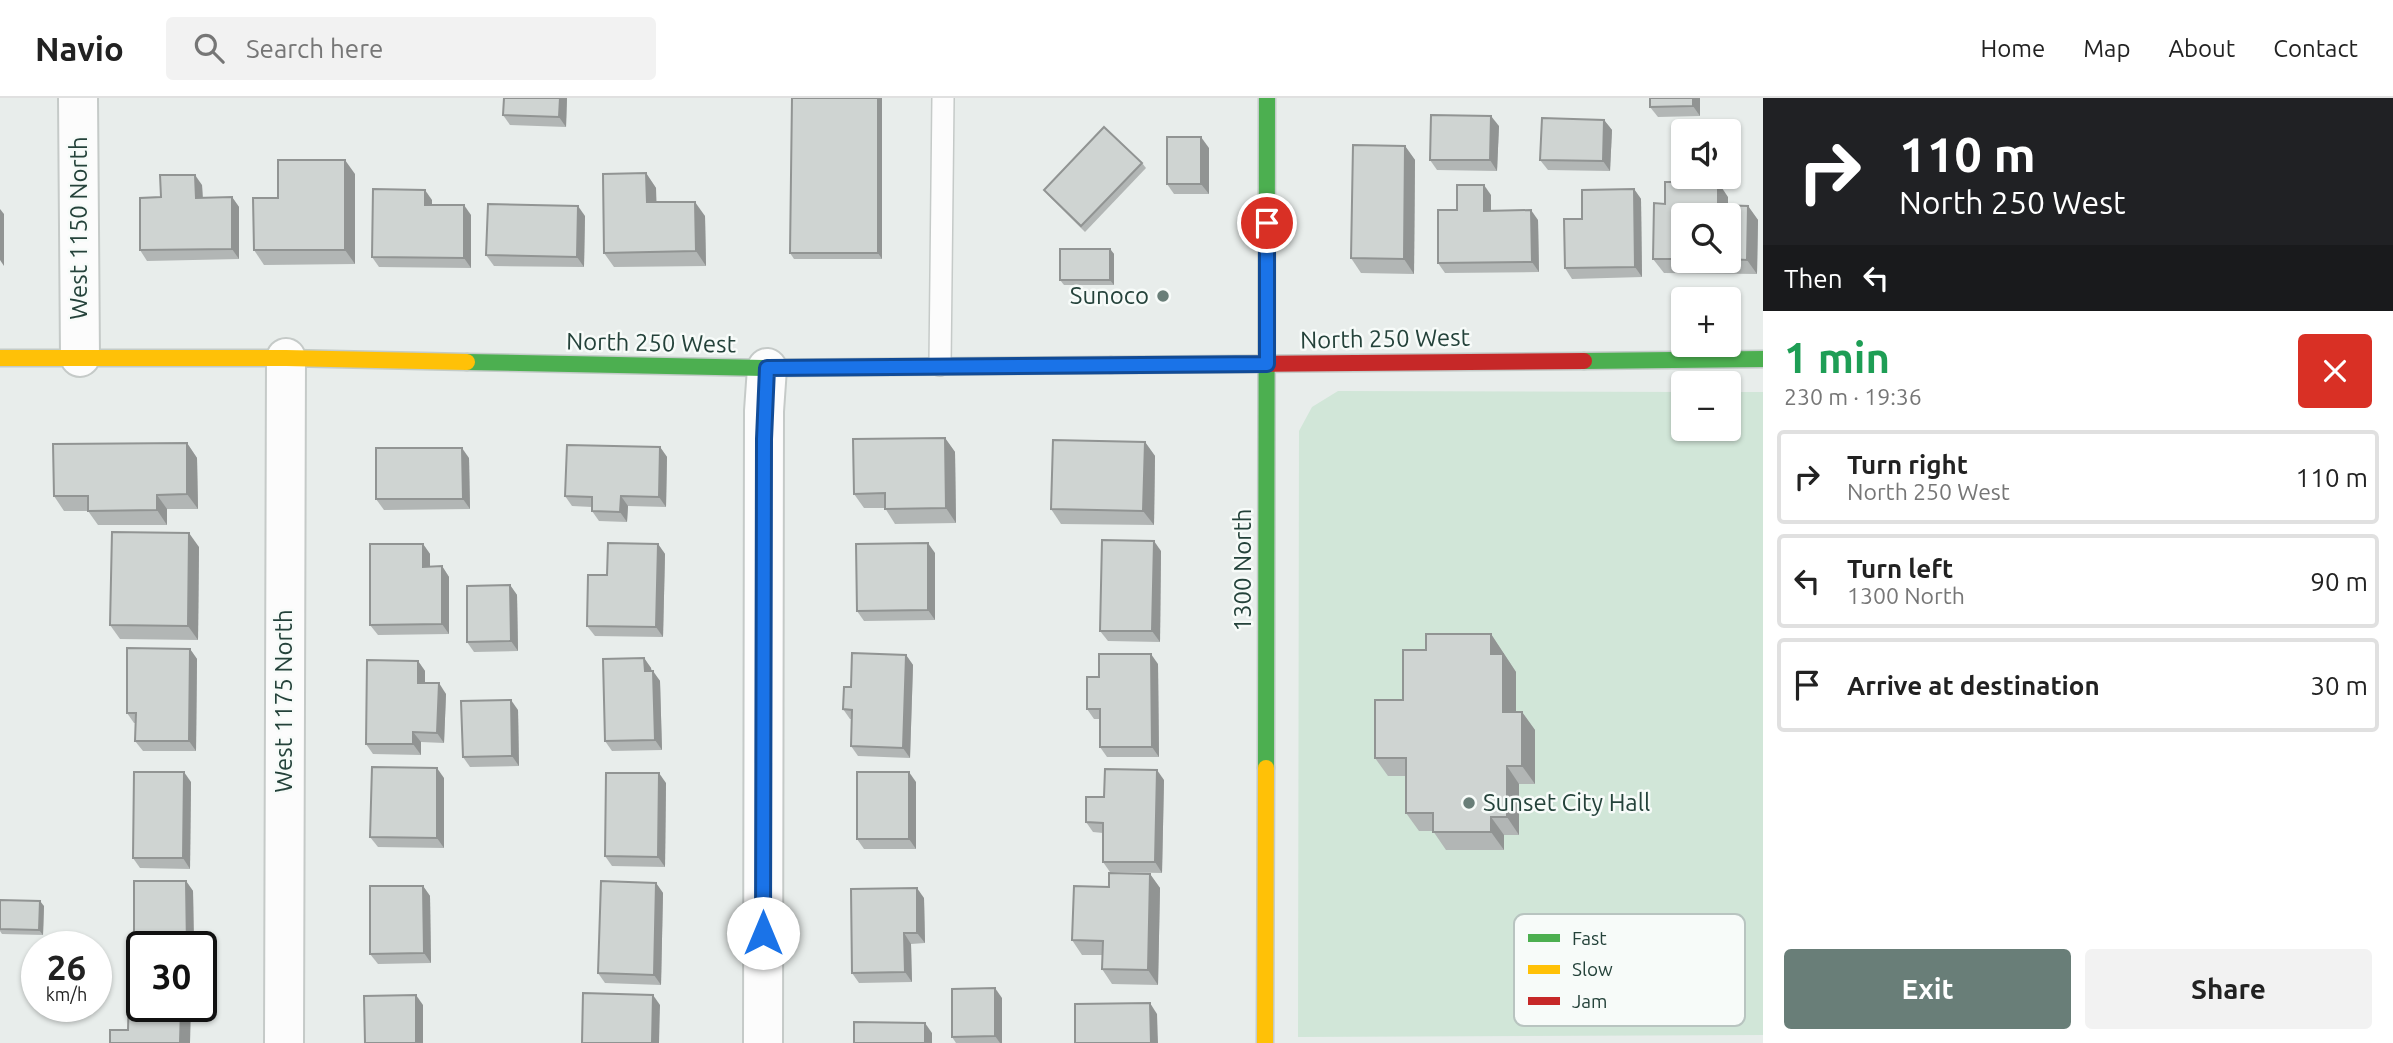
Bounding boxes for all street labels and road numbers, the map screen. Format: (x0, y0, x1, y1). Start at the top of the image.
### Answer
street label: West 1150 North (65, 136, 92, 320)
street label: North 250 West (1300, 324, 1471, 353)
street label: North 250 West (566, 328, 737, 357)
street label: 1300 North (1229, 508, 1256, 632)
street label: West 1175 North (270, 609, 297, 793)

